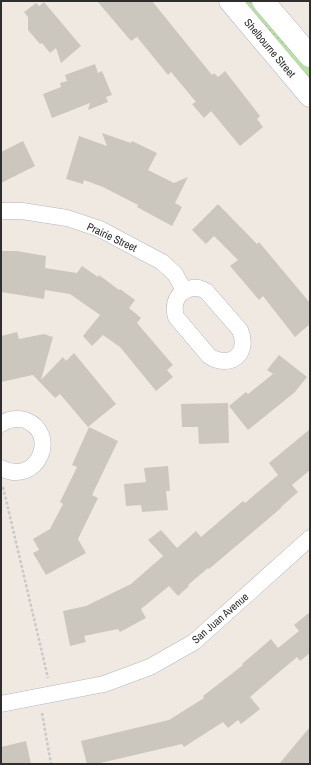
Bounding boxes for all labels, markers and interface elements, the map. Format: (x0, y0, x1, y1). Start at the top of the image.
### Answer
street label: Shelbourne Street (241, 16, 299, 81)
street label: Prairie Street (85, 219, 140, 255)
street label: San Juan Avenue (189, 590, 251, 646)

